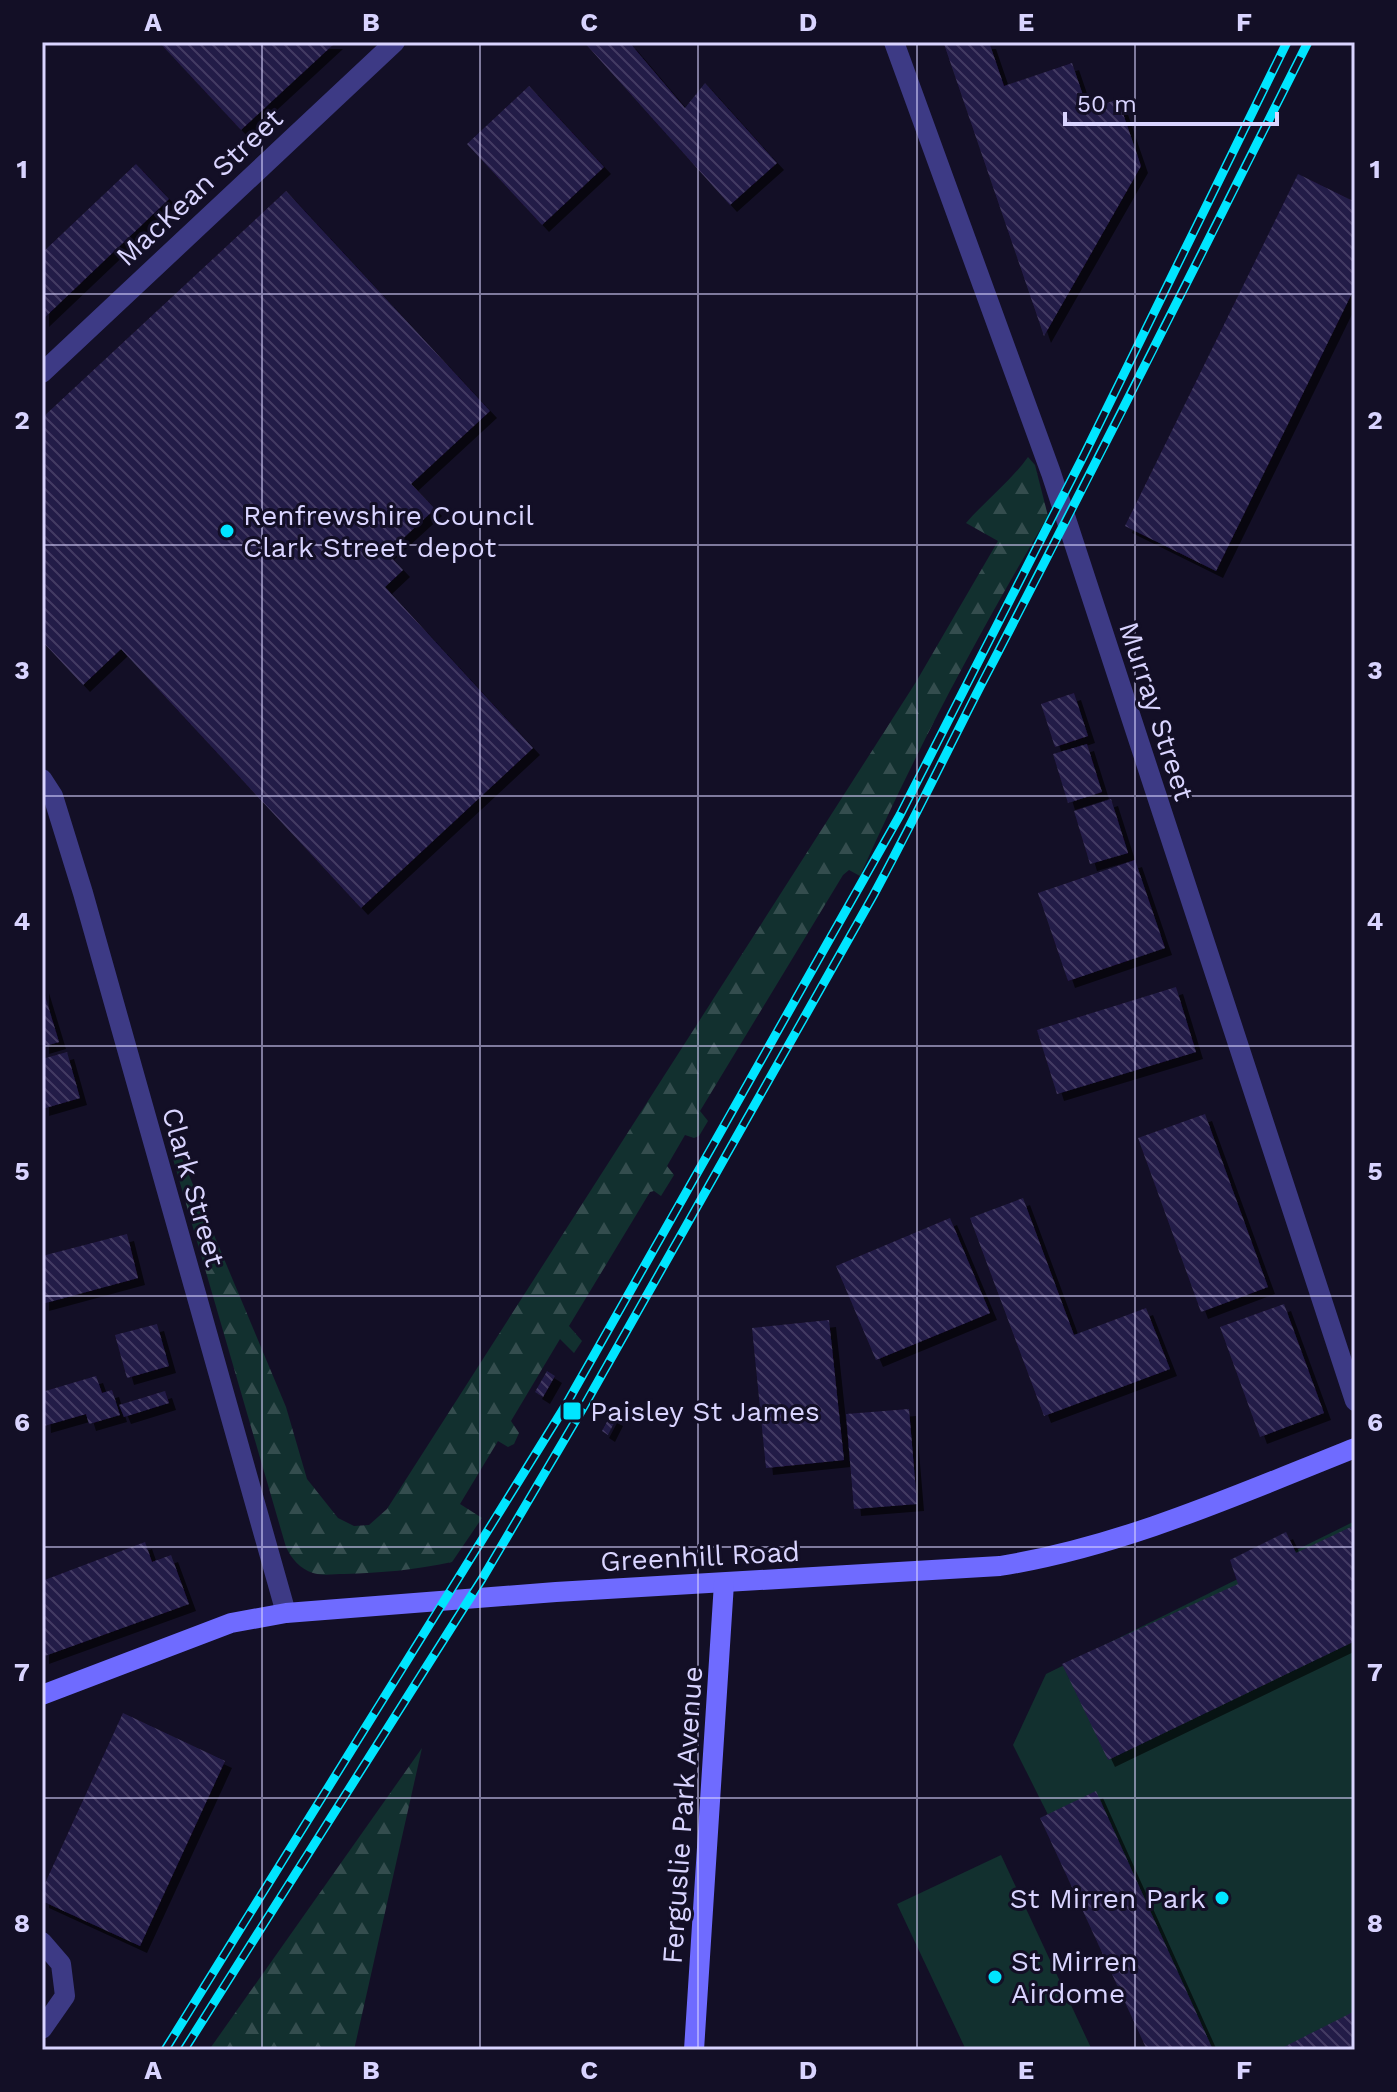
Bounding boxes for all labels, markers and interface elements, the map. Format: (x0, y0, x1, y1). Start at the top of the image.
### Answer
text: A (144, 7, 162, 37)
text: B (362, 7, 380, 37)
text: C (580, 7, 598, 37)
text: D (799, 7, 817, 37)
text: E (1018, 7, 1034, 37)
text: F (1236, 7, 1252, 37)
scale bar (1065, 76, 1277, 126)
text: 50 m (1077, 90, 1137, 118)
street label: MacKean Street (109, 102, 290, 273)
text: 1 (16, 154, 28, 184)
text: 1 (1369, 154, 1381, 184)
text: 2 (14, 405, 30, 435)
text: 2 (1367, 405, 1383, 435)
place label: Renfrewshire Council Clark Street depot (243, 499, 534, 564)
marker: Renfrewshire Council Clark Street depot (218, 522, 236, 540)
street label: Murray Street (1112, 618, 1201, 805)
text: 3 (14, 655, 30, 685)
text: 3 (1367, 655, 1383, 685)
text: 4 (14, 906, 31, 936)
text: 4 (1367, 906, 1384, 936)
street label: Clark Street (155, 1104, 232, 1271)
text: 5 (14, 1156, 30, 1186)
text: 5 (1367, 1156, 1383, 1186)
place label: Paisley St James (590, 1395, 820, 1428)
marker: Paisley St James (561, 1400, 583, 1422)
text: 6 (14, 1407, 30, 1437)
text: 6 (1367, 1407, 1383, 1437)
street label: Greenhill Road (599, 1535, 801, 1578)
text: 7 (14, 1657, 30, 1687)
text: 7 (1367, 1657, 1383, 1687)
street label: Ferguslie Park Avenue (656, 1665, 709, 1965)
place label: St Mirren Park (1010, 1882, 1206, 1915)
marker: St Mirren Park (1213, 1889, 1231, 1907)
text: 8 (14, 1908, 30, 1938)
text: 8 (1367, 1908, 1383, 1938)
place label: St Mirren Airdome (1011, 1945, 1137, 2010)
marker: St Mirren Airdome (986, 1968, 1004, 1986)
text: A (144, 2055, 162, 2085)
text: B (362, 2055, 380, 2085)
text: C (580, 2055, 598, 2085)
text: D (799, 2055, 817, 2085)
text: E (1018, 2055, 1034, 2085)
text: F (1236, 2055, 1252, 2085)

